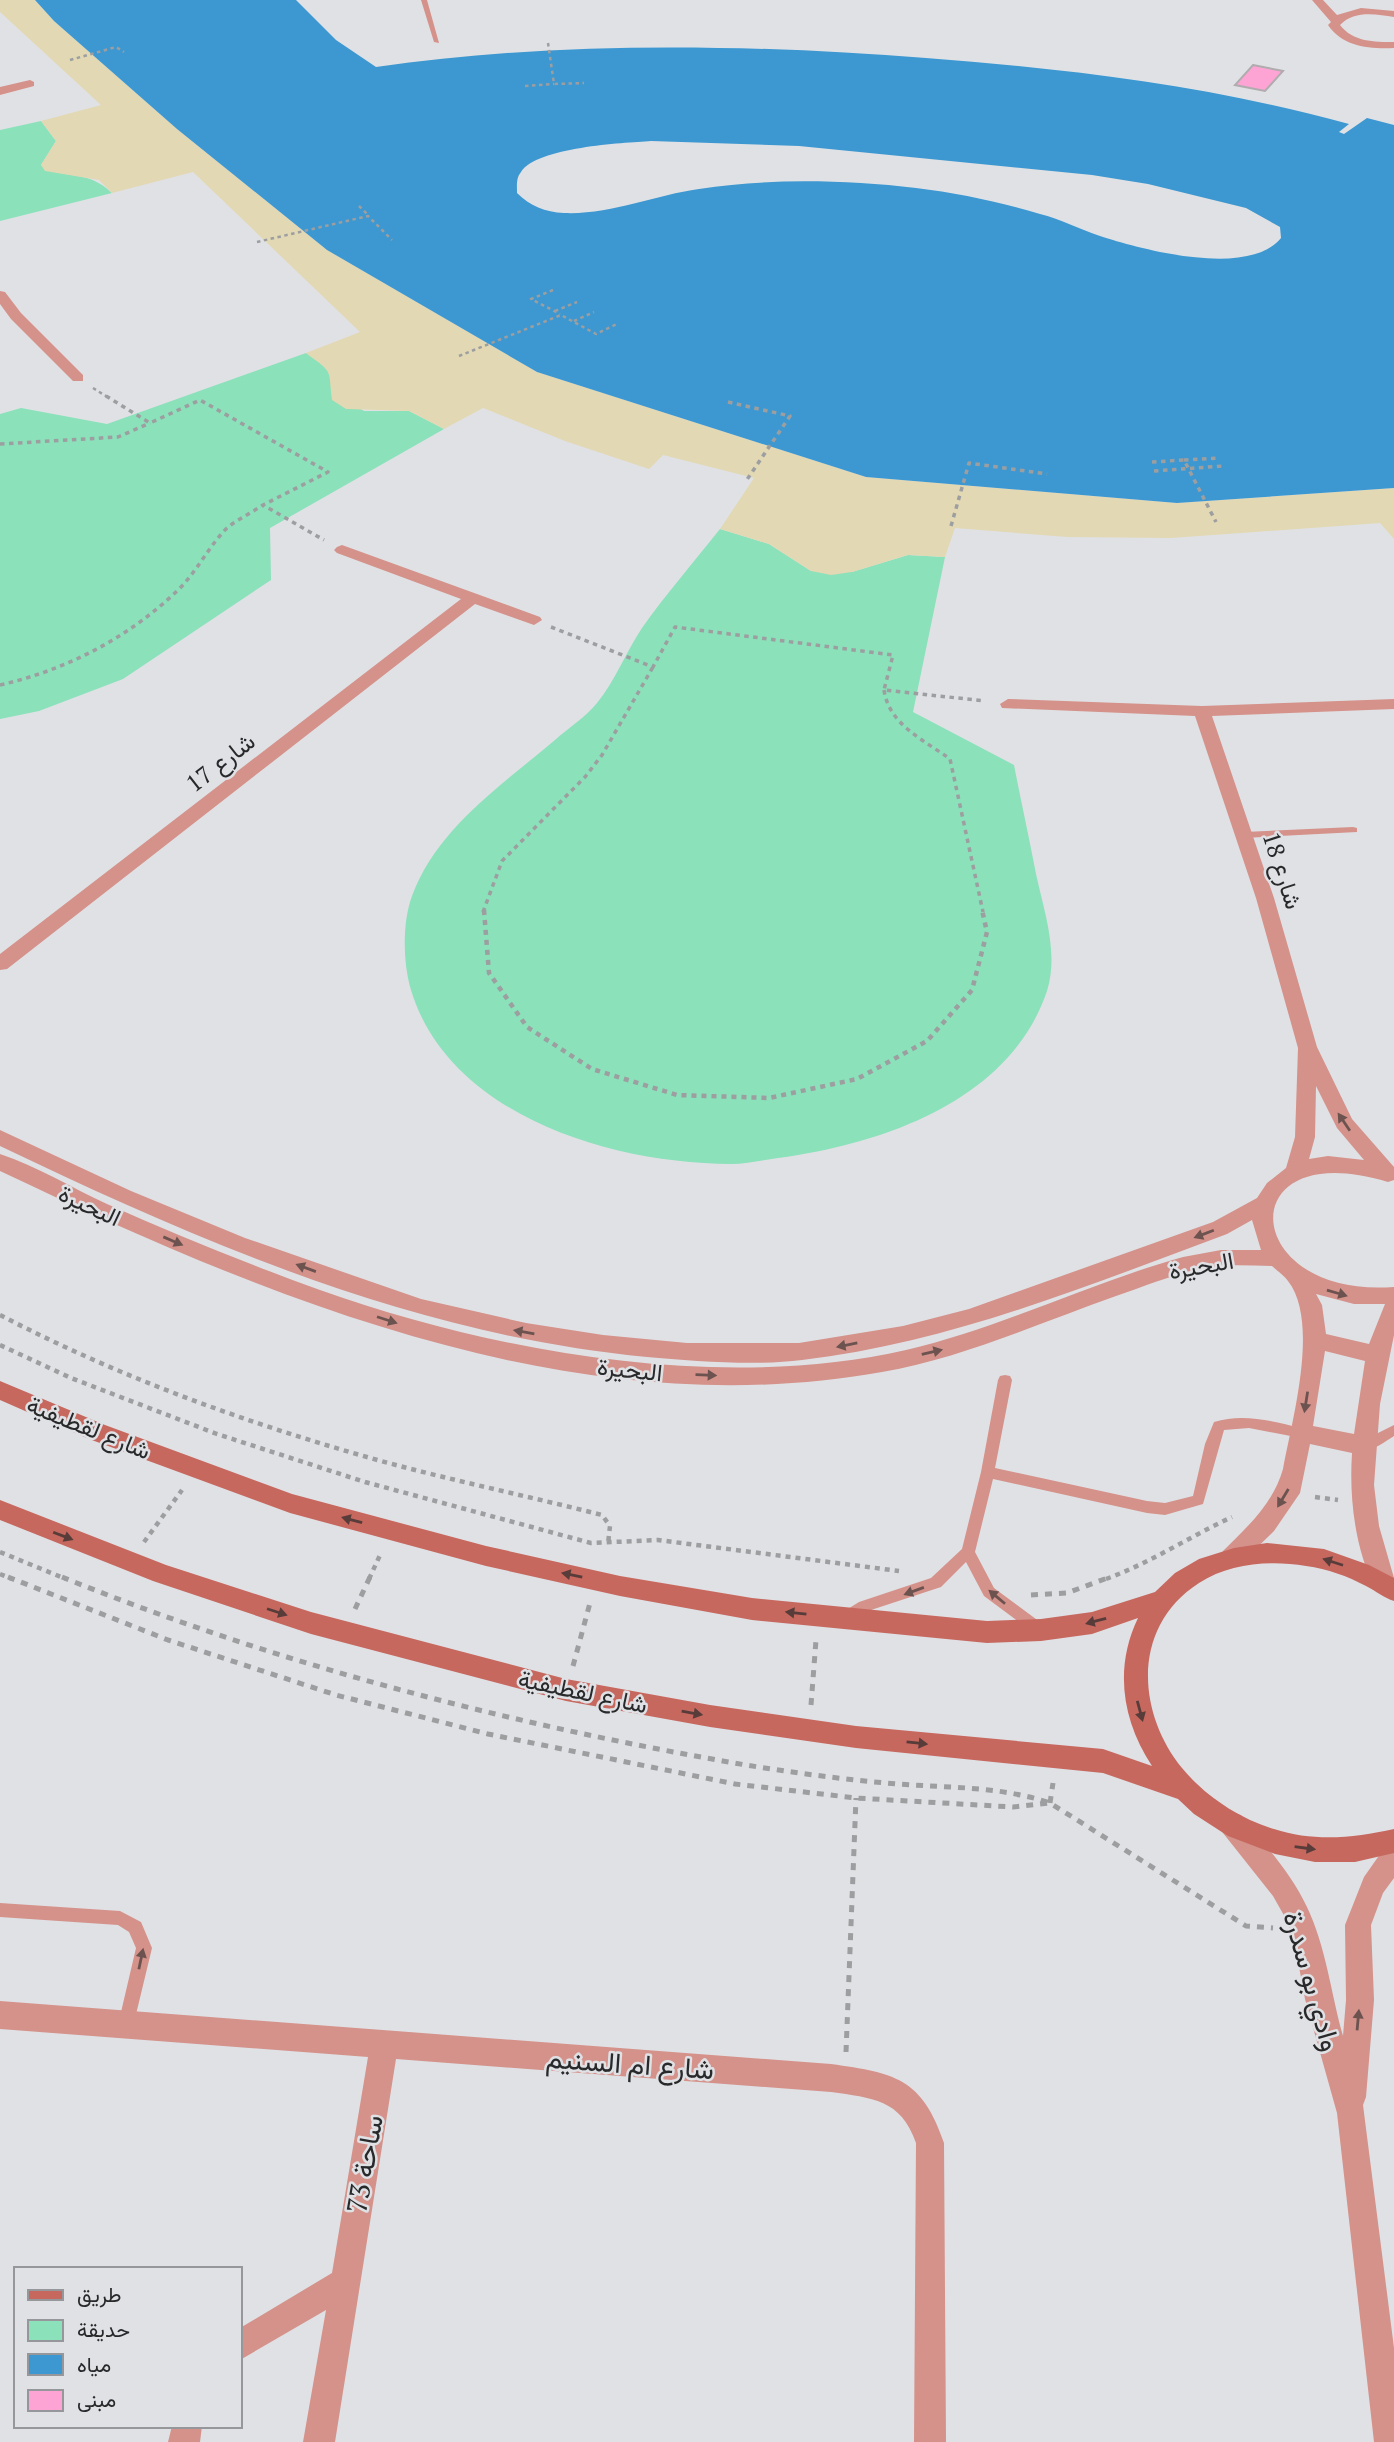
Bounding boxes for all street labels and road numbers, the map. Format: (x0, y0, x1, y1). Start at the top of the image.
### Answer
street label: شارع 17 (179, 725, 262, 800)
street label: شارع 18 (1255, 827, 1311, 913)
street label: البحيرة (54, 1177, 126, 1233)
street label: البحيرة (1166, 1244, 1236, 1286)
street label: البحيرة (596, 1350, 664, 1388)
street label: شارع لقطيفية (22, 1388, 156, 1467)
street label: شارع لقطيفية (515, 1662, 650, 1721)
street label: وادي بو سدرة (1271, 1907, 1351, 2057)
street label: شارع ام السنيم (545, 2039, 715, 2088)
street label: ساحة 73 (337, 2112, 391, 2216)

